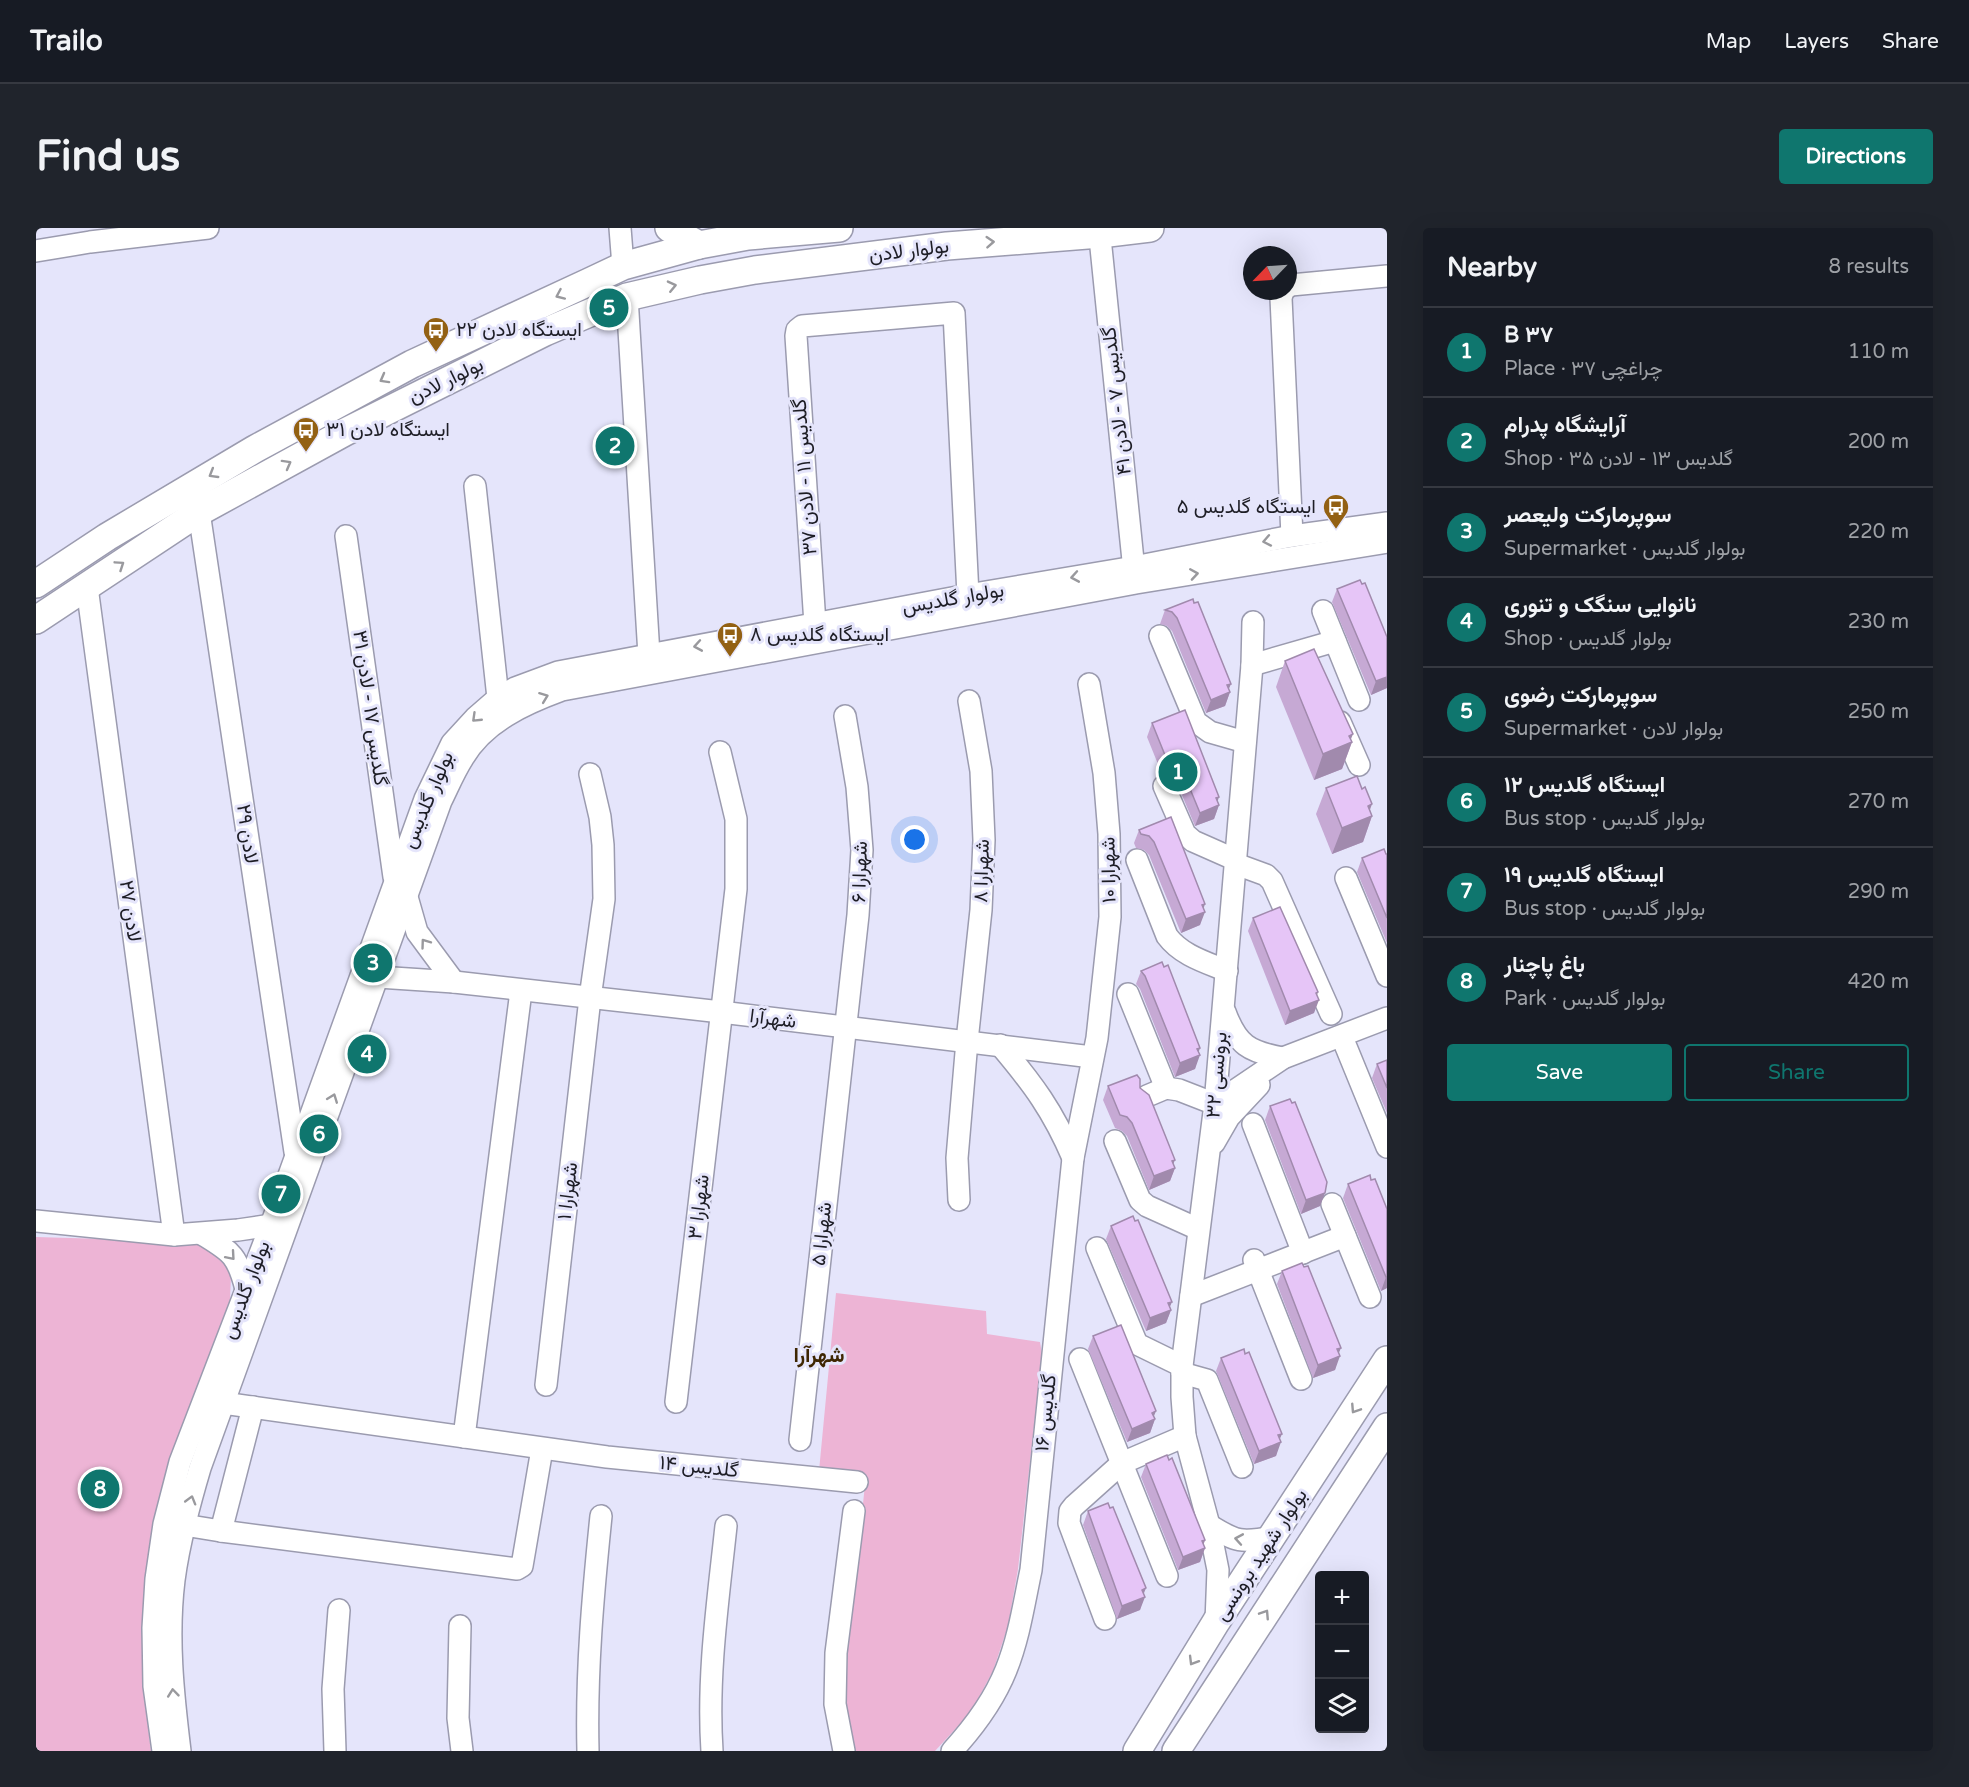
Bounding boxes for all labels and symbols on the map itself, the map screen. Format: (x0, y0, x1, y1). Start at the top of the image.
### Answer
street label: بولوار لادن (868, 234, 950, 268)
one-way arrow (986, 236, 995, 249)
north arrow (1243, 246, 1297, 300)
one-way arrow (667, 281, 677, 294)
pin: 5 (590, 286, 628, 331)
one-way arrow (555, 287, 566, 299)
bus stop icon: ایستگاه لادن ۲۲ (421, 315, 451, 353)
place label: ایستگاه لادن ۲۲ (456, 318, 582, 342)
street label: گلدیس ۷ - لادن ۴۱ (1097, 325, 1137, 476)
street label: بولوار لادن (405, 353, 487, 409)
one-way arrow (380, 372, 390, 383)
street label: گلدیس ۱۱ - لادن ۳۷ (788, 398, 822, 556)
bus stop icon: ایستگاه لادن ۳۱ (291, 415, 321, 453)
place label: ایستگاه لادن ۳۱ (326, 418, 450, 442)
pin: 2 (596, 424, 634, 468)
one-way arrow (281, 460, 291, 471)
one-way arrow (209, 466, 220, 478)
bus stop icon: ایستگاه گلدیس ۵ (1321, 492, 1351, 530)
place label: ایستگاه گلدیس ۵ (1177, 495, 1316, 519)
one-way arrow (1262, 534, 1272, 547)
one-way arrow (114, 561, 125, 572)
one-way arrow (1188, 568, 1198, 581)
one-way arrow (1071, 570, 1081, 583)
street label: بولوار گلدیس (900, 578, 1006, 620)
bus stop icon: ایستگاه گلدیس ۸ (715, 620, 745, 658)
place label: ایستگاه گلدیس ۸ (750, 623, 889, 647)
street label: گلدیس ۱۷ - لادن ۳۱ (347, 629, 393, 787)
one-way arrow (693, 639, 703, 652)
one-way arrow (538, 691, 549, 704)
one-way arrow (473, 711, 483, 722)
street label: بولوار گلدیس (397, 748, 459, 852)
pin: 1 (1158, 750, 1198, 794)
street label: لادن ۲۹ (231, 803, 263, 865)
your location (900, 825, 929, 854)
street label: شهرارا ۱۰ (1096, 837, 1122, 903)
street label: شهرارا ۸ (969, 839, 995, 903)
street label: شهرارا ۶ (847, 841, 873, 903)
street label: لادن ۲۷ (114, 879, 146, 943)
one-way arrow (421, 938, 432, 949)
pin: 3 (354, 940, 392, 986)
street label: شهرآرا (748, 1004, 798, 1034)
street label: برونسی ۳۲ (1201, 1031, 1233, 1119)
pin: 4 (348, 1032, 386, 1076)
one-way arrow (326, 1094, 338, 1105)
pin: 6 (300, 1112, 338, 1156)
street label: شهرارا ۱ (553, 1161, 583, 1221)
pin: 7 (262, 1172, 300, 1216)
street label: شهرارا ۳ (683, 1173, 715, 1241)
street label: شهرارا ۵ (807, 1201, 837, 1267)
street label: بولوار گلدیس (216, 1238, 276, 1342)
one-way arrow (224, 1249, 235, 1260)
district label: شهرآرا (793, 1343, 845, 1368)
street label: گلدیس ۱۶ (1030, 1373, 1062, 1453)
one-way arrow (1352, 1403, 1363, 1414)
street label: گلدیس ۱۴ (658, 1451, 740, 1483)
pin: 8 (80, 1466, 120, 1512)
street label: بولوار شهید برونسی (1209, 1484, 1313, 1626)
one-way arrow (184, 1495, 196, 1506)
one-way arrow (1235, 1534, 1244, 1546)
one-way arrow (1258, 1610, 1269, 1621)
one-way arrow (1188, 1655, 1200, 1665)
one-way arrow (167, 1688, 180, 1697)

